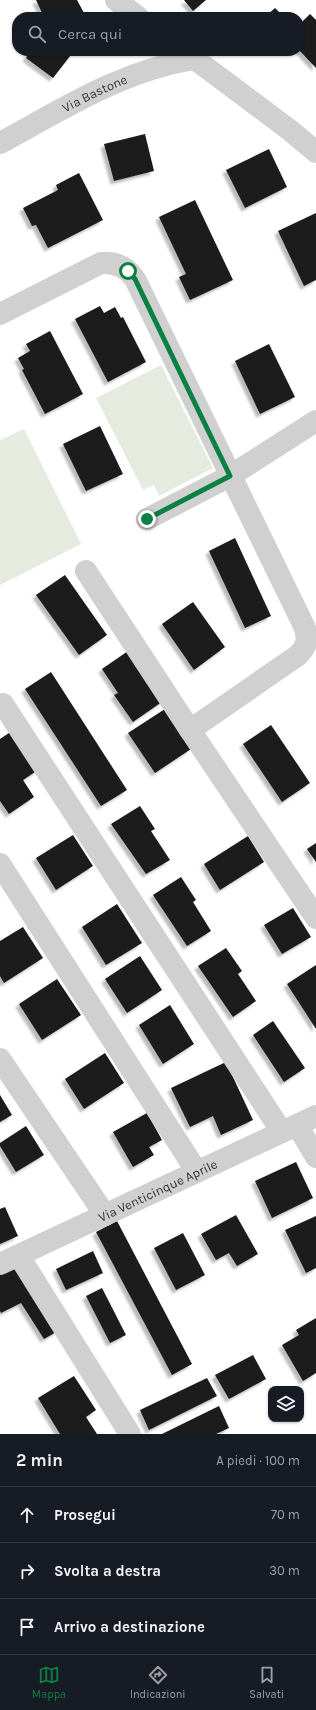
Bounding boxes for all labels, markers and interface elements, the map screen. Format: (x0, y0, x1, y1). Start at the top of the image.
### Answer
search box (12, 12, 304, 56)
icon: search (26, 23, 48, 45)
text: Cerca qui (58, 25, 122, 43)
street label: Via Bastone (60, 71, 129, 115)
route start (119, 262, 137, 280)
route end (138, 510, 156, 528)
street label: Via Venticinque Aprile (96, 1156, 220, 1224)
map controls (268, 1386, 304, 1422)
button: layers (268, 1386, 304, 1422)
text: 2 min (16, 1450, 63, 1470)
text: A piedi · 100 m (216, 1453, 300, 1468)
icon: ahead (16, 1504, 38, 1526)
text: Prosegui (54, 1506, 116, 1524)
text: 70 m (271, 1507, 300, 1522)
icon: right (16, 1560, 38, 1582)
text: Svolta a destra (54, 1562, 161, 1580)
text: 30 m (269, 1563, 300, 1578)
icon: arrive (16, 1616, 38, 1638)
text: Arrivo a destinazione (54, 1618, 205, 1636)
tab: Mappa (32, 1664, 66, 1701)
tab: Indicazioni (130, 1664, 186, 1701)
tab: Salvati (249, 1664, 284, 1701)

